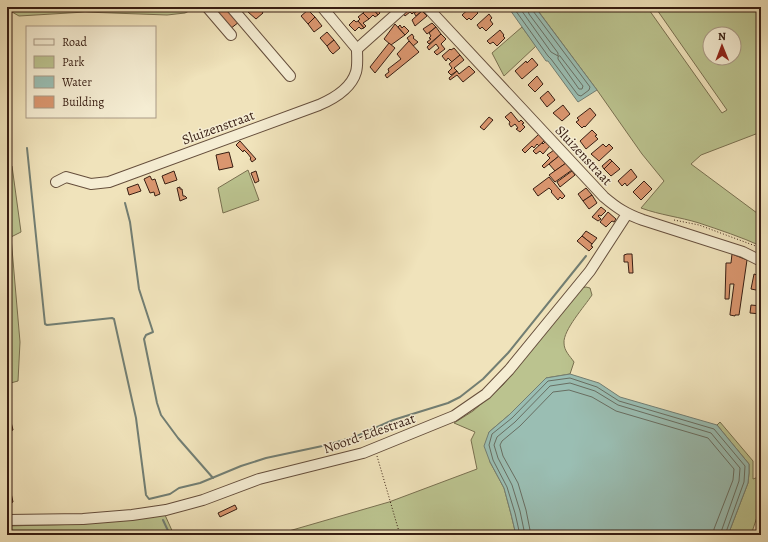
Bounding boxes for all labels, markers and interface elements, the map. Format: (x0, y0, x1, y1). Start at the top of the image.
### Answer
legend (26, 26, 156, 118)
north arrow (702, 26, 742, 66)
text: N (718, 29, 726, 44)
text: Road (62, 34, 88, 50)
text: Park (62, 54, 85, 70)
text: Water (61, 74, 92, 90)
text: Building (62, 94, 104, 110)
street label: Sluizenstraat (179, 105, 257, 149)
street label: Sluizenstraat (551, 121, 617, 190)
street label: Noord-Edestraat (321, 409, 418, 458)

